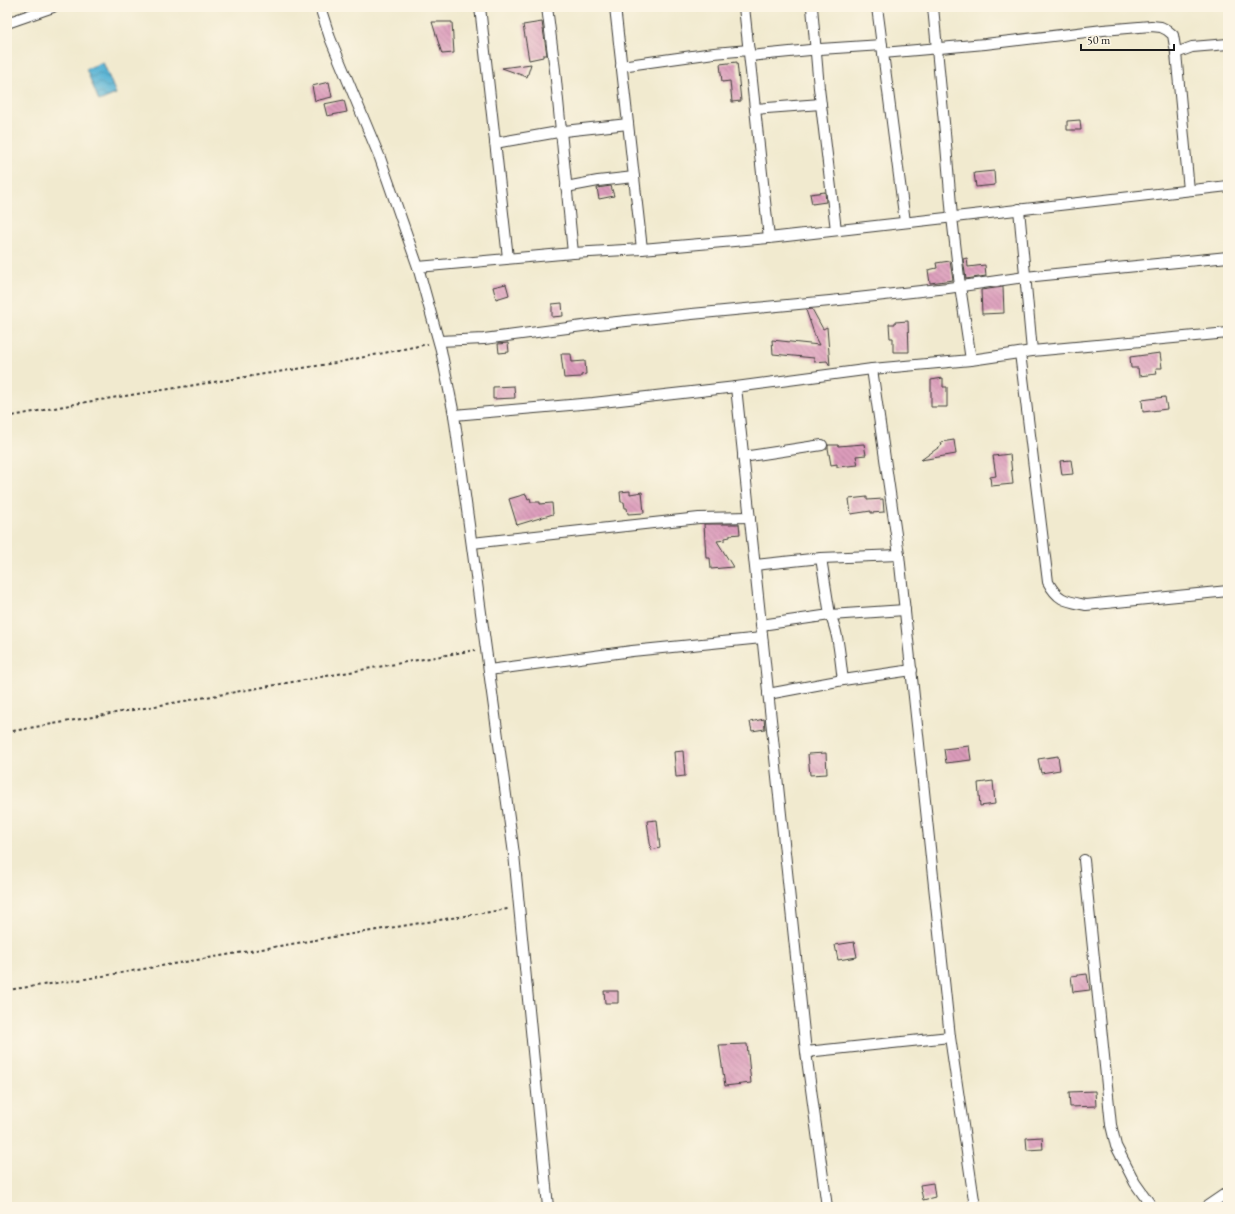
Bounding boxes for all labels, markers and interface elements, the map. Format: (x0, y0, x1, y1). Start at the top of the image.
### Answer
scale bar (1081, 26, 1174, 52)
text: 50 m (1087, 32, 1111, 48)

